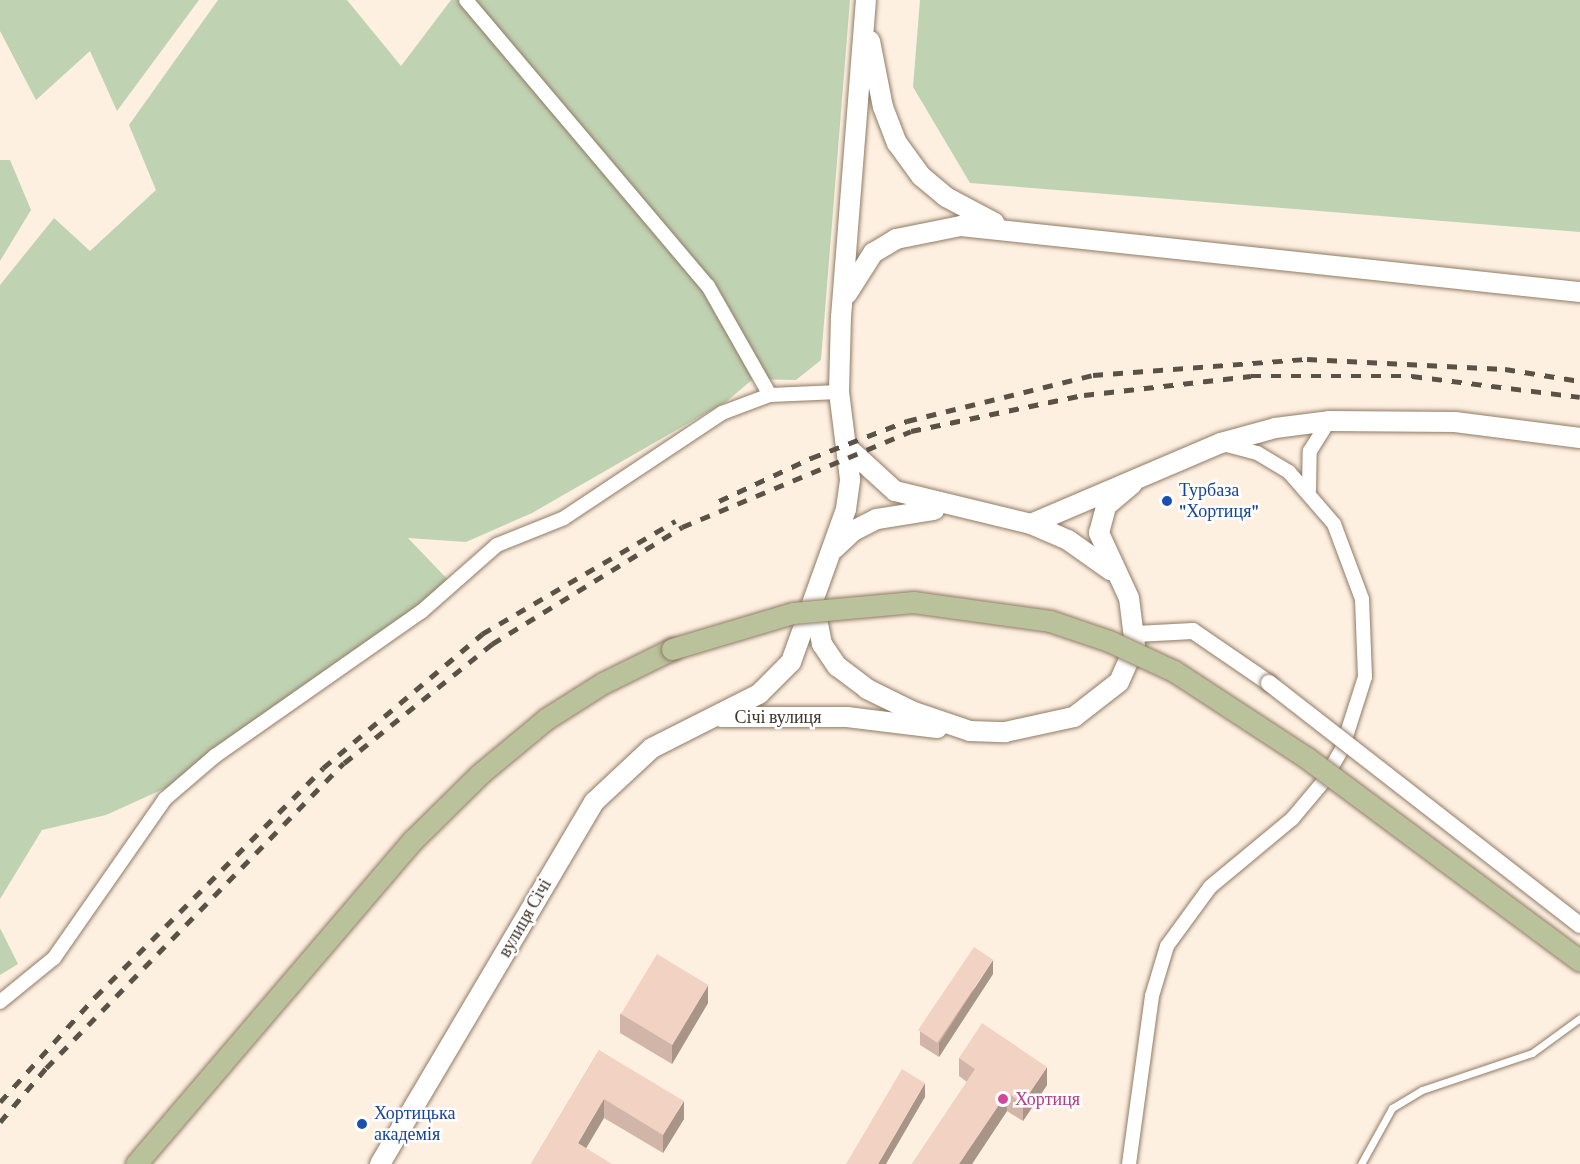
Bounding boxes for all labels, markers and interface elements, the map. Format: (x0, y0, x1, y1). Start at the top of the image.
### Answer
place label: Турбаза "Хортиця" (1179, 480, 1259, 522)
marker: Турбаза "Хортиця" (1160, 494, 1174, 508)
street label: Січі вулиця (734, 706, 822, 728)
street label: вулиця Січі (494, 875, 556, 961)
place label: Хортиця (1015, 1088, 1080, 1110)
marker: Хортиця (996, 1092, 1010, 1106)
place label: Хортицька академія (374, 1103, 455, 1146)
marker: Хортицька академія (355, 1117, 369, 1131)

